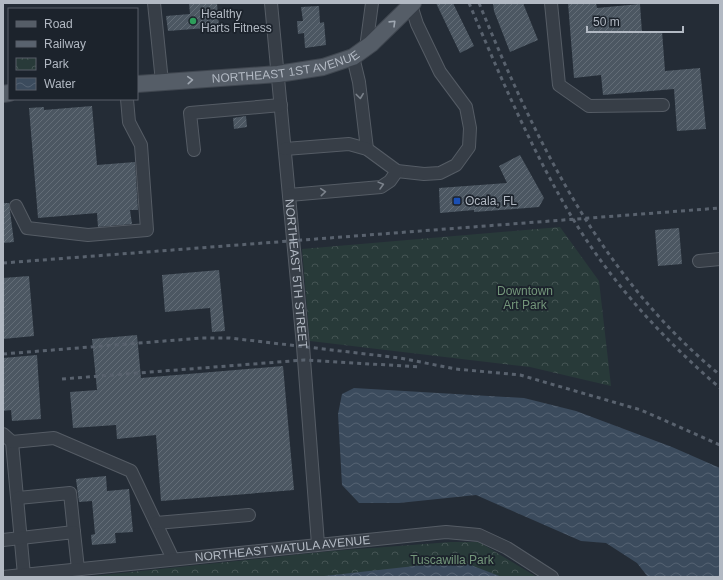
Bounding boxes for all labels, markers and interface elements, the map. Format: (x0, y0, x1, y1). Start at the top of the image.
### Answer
place label: Healthy Harts Fitness (201, 7, 272, 35)
legend (8, 8, 138, 100)
scale bar (587, 8, 683, 34)
text: 50 m (593, 15, 620, 29)
marker: Healthy Harts Fitness (188, 16, 198, 26)
text: Road (44, 17, 73, 31)
one-way arrow (388, 20, 396, 28)
text: Railway (44, 37, 86, 51)
street label: NORTHEAST 1ST AVENUE (211, 48, 362, 86)
text: Park (44, 57, 70, 71)
one-way arrow (187, 76, 193, 85)
text: Water (44, 77, 76, 91)
one-way arrow (355, 93, 364, 99)
one-way arrow (377, 182, 384, 190)
one-way arrow (320, 187, 326, 196)
place label: Ocala, FL (465, 194, 517, 208)
marker: Ocala, FL (452, 196, 462, 206)
street label: NORTHEAST 5TH STREET (282, 198, 310, 350)
park label: Downtown Art Park (497, 284, 553, 312)
street label: NORTHEAST WATULA AVENUE (194, 533, 371, 564)
park label: Tuscawilla Park (410, 553, 495, 567)

